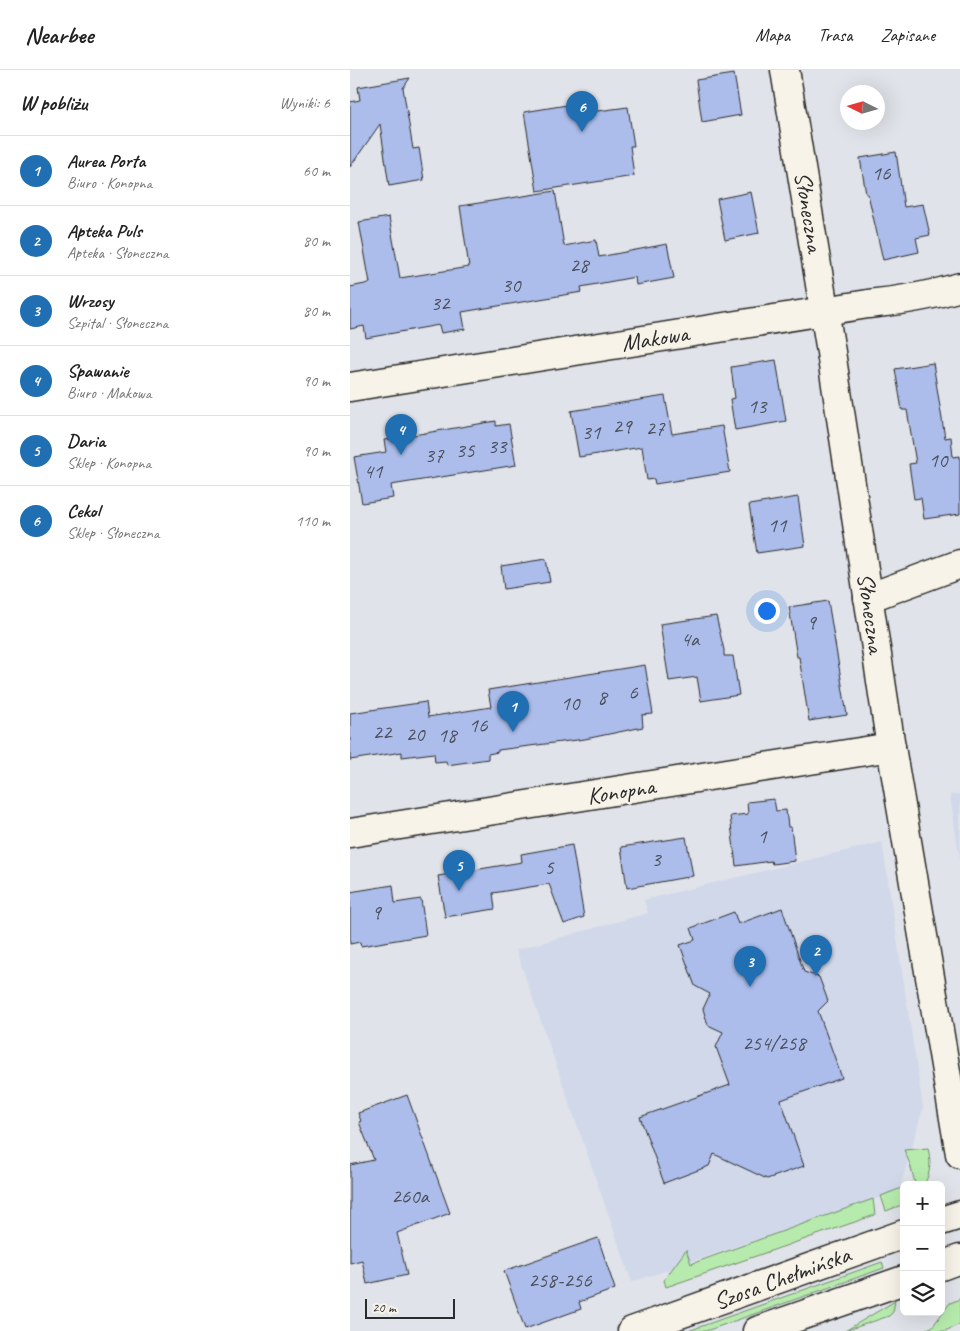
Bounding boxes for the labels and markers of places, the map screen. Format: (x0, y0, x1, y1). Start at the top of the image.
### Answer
pin: 6 (566, 91, 598, 132)
pin: 4 (385, 414, 417, 455)
pin: 1 (497, 691, 529, 732)
pin: 5 (443, 850, 475, 891)
pin: 2 (800, 935, 832, 976)
pin: 3 (734, 946, 766, 987)

